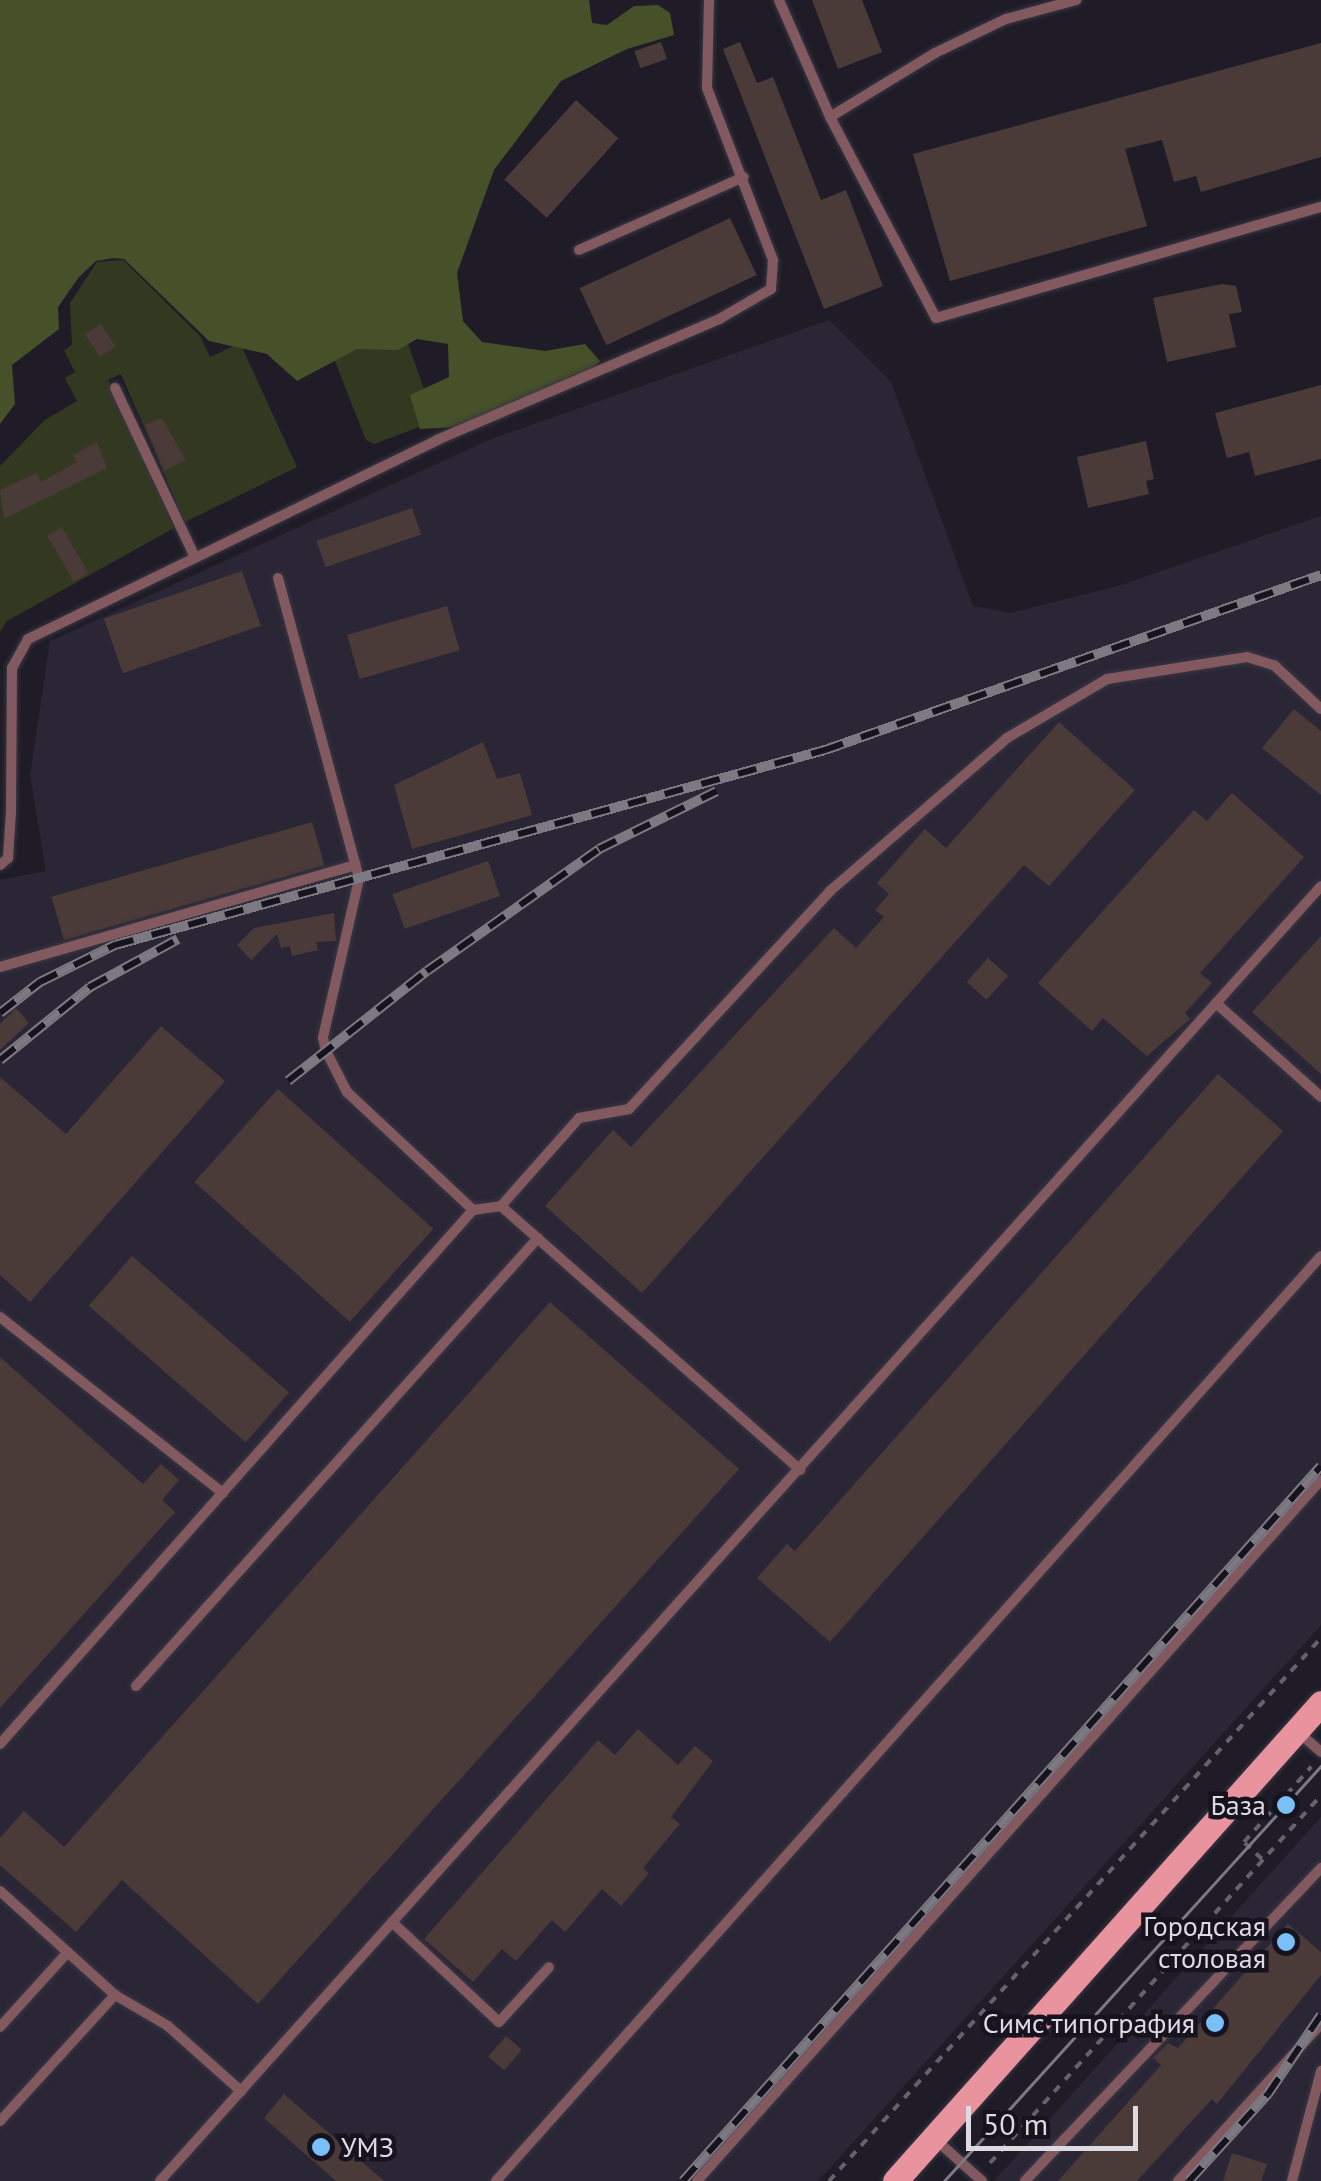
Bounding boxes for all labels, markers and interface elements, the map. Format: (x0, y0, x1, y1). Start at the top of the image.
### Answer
place label: База (1210, 1788, 1266, 1822)
marker: База (1275, 1794, 1297, 1816)
place label: Городская столовая (1143, 1909, 1266, 1975)
marker: Городская столовая (1275, 1931, 1297, 1953)
place label: Симс типография (982, 2006, 1195, 2040)
marker: Симс типография (1204, 2012, 1226, 2034)
scale bar (971, 2086, 1144, 2148)
text: 50 m (983, 2104, 1048, 2143)
place label: УМЗ (341, 2130, 394, 2164)
marker: УМЗ (310, 2136, 332, 2158)

